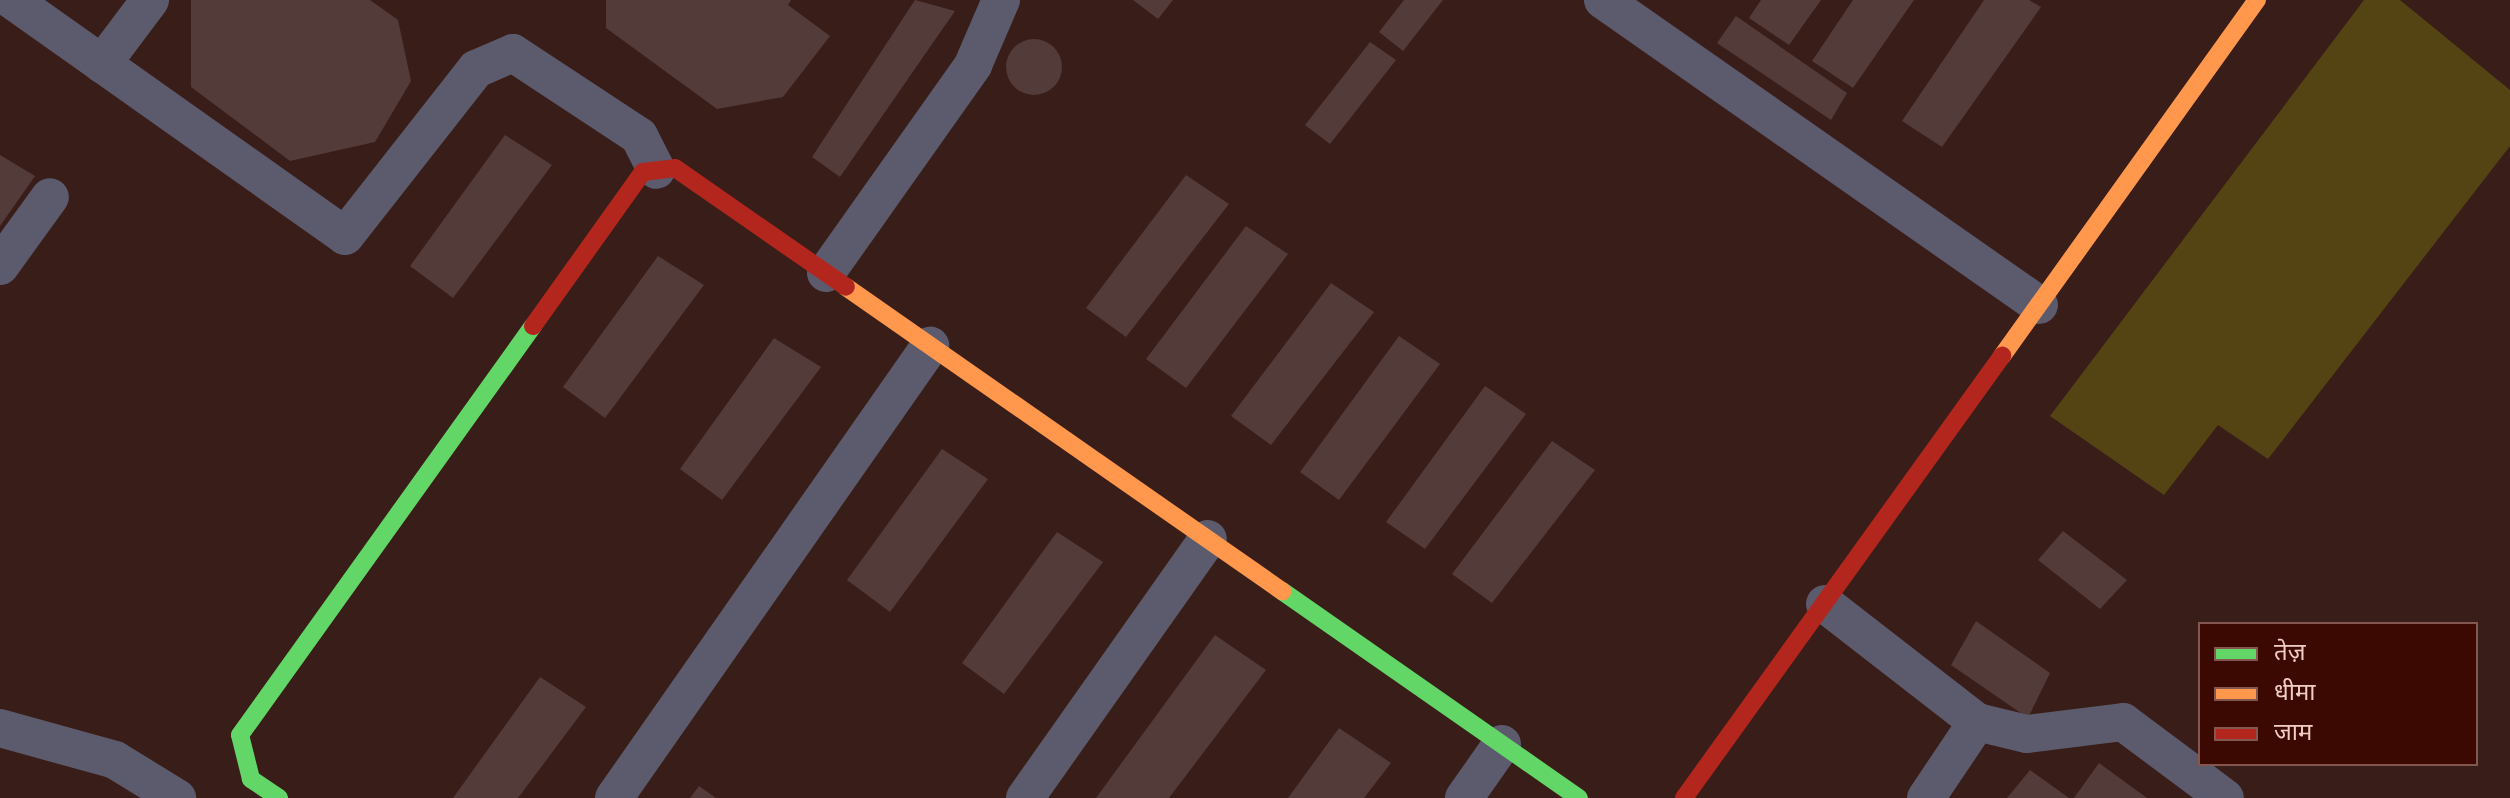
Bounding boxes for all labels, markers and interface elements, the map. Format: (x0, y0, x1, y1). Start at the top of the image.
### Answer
legend (2198, 622, 2478, 766)
text: तेज़ (2274, 638, 2306, 666)
text: धीमा (2274, 678, 2316, 706)
text: जाम (2274, 718, 2312, 746)

